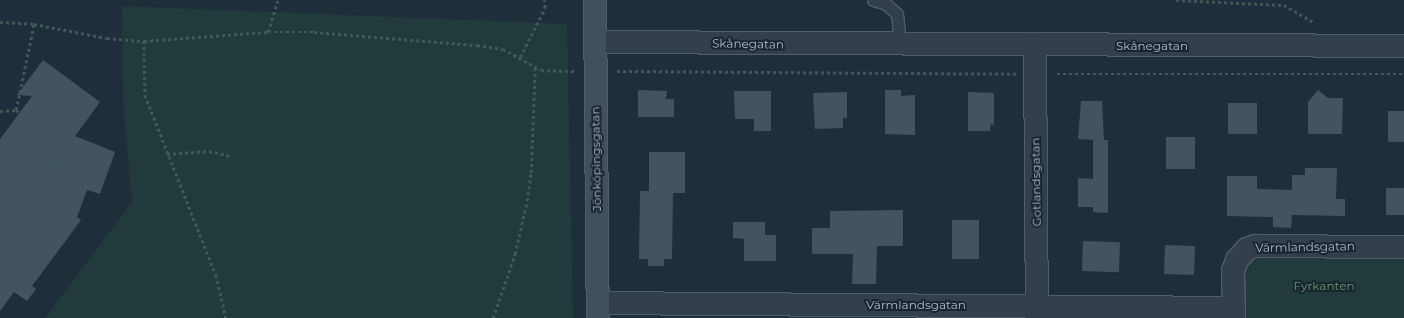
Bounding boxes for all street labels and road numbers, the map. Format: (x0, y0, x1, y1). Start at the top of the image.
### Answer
street label: Skånegatan (712, 36, 784, 52)
street label: Skånegatan (1116, 39, 1188, 53)
street label: Jönköpingsgatan (588, 106, 604, 212)
street label: Gotlandsgatan (1028, 137, 1044, 227)
street label: Värmlandsgatan (1255, 239, 1355, 255)
street label: Värmlandsgatan (866, 298, 966, 312)

